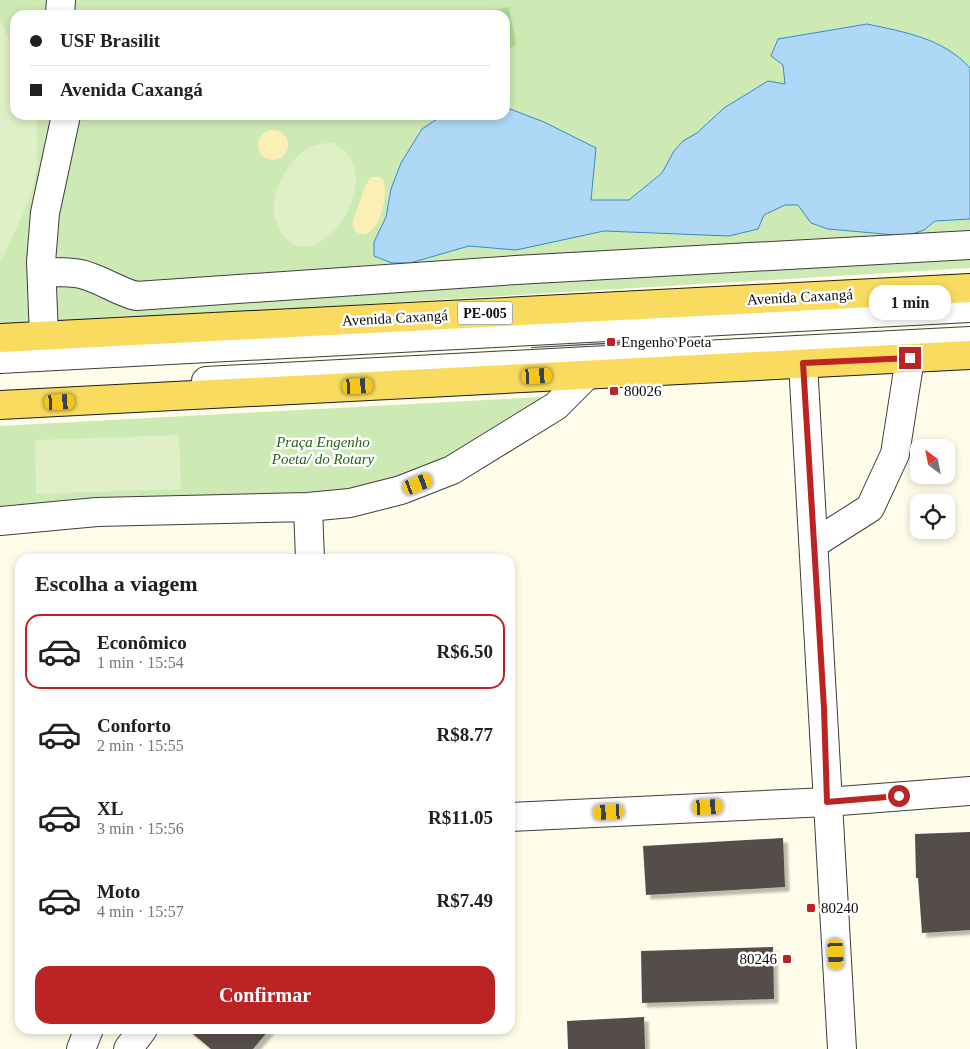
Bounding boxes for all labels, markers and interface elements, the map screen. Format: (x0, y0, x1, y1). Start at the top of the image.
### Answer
text: USF Brasilit (60, 30, 160, 51)
text: Avenida Caxangá (60, 79, 203, 100)
street label: Avenida Caxangá (747, 286, 854, 308)
callout: 1 min (869, 286, 951, 320)
text: 1 min (891, 294, 929, 311)
road number: PE-005 (458, 302, 512, 324)
street label: Avenida Caxangá (342, 307, 449, 329)
place label: Engenho Poeta (621, 334, 712, 350)
marker: Engenho Poeta (605, 336, 617, 348)
route end (899, 347, 921, 369)
car (521, 368, 552, 384)
car (342, 378, 373, 394)
place label: 80026 (624, 383, 662, 399)
marker: 80026 (608, 385, 620, 397)
car (44, 394, 75, 410)
park label: Praça Engenho Poeta/ do Rotary (271, 434, 375, 467)
north arrow (910, 439, 955, 484)
map controls (910, 439, 955, 539)
car (401, 472, 434, 496)
button: locate (910, 494, 955, 539)
text: Escolha a viagem (35, 571, 198, 596)
icon: car (37, 629, 82, 674)
text: Econômico (97, 632, 187, 653)
text: R$6.50 (437, 641, 493, 662)
text: 1 min · 15:54 (97, 654, 184, 671)
icon: car (37, 712, 82, 757)
text: Conforto (97, 715, 171, 736)
text: R$8.77 (437, 724, 493, 745)
text: 2 min · 15:55 (97, 737, 184, 754)
route start (888, 785, 910, 807)
icon: car (37, 795, 82, 840)
text: XL (97, 798, 123, 819)
car (692, 799, 723, 815)
car (593, 804, 624, 820)
text: R$11.05 (428, 807, 493, 828)
text: 3 min · 15:56 (97, 820, 184, 837)
icon: car (37, 878, 82, 923)
text: Moto (97, 881, 140, 902)
text: R$7.49 (437, 890, 493, 911)
place label: 80240 (821, 900, 859, 916)
marker: 80240 (805, 902, 817, 914)
text: 4 min · 15:57 (97, 903, 184, 920)
car (827, 939, 844, 969)
place label: 80246 (740, 951, 778, 967)
marker: 80246 (781, 953, 793, 965)
button: Confirmar (35, 966, 495, 1024)

